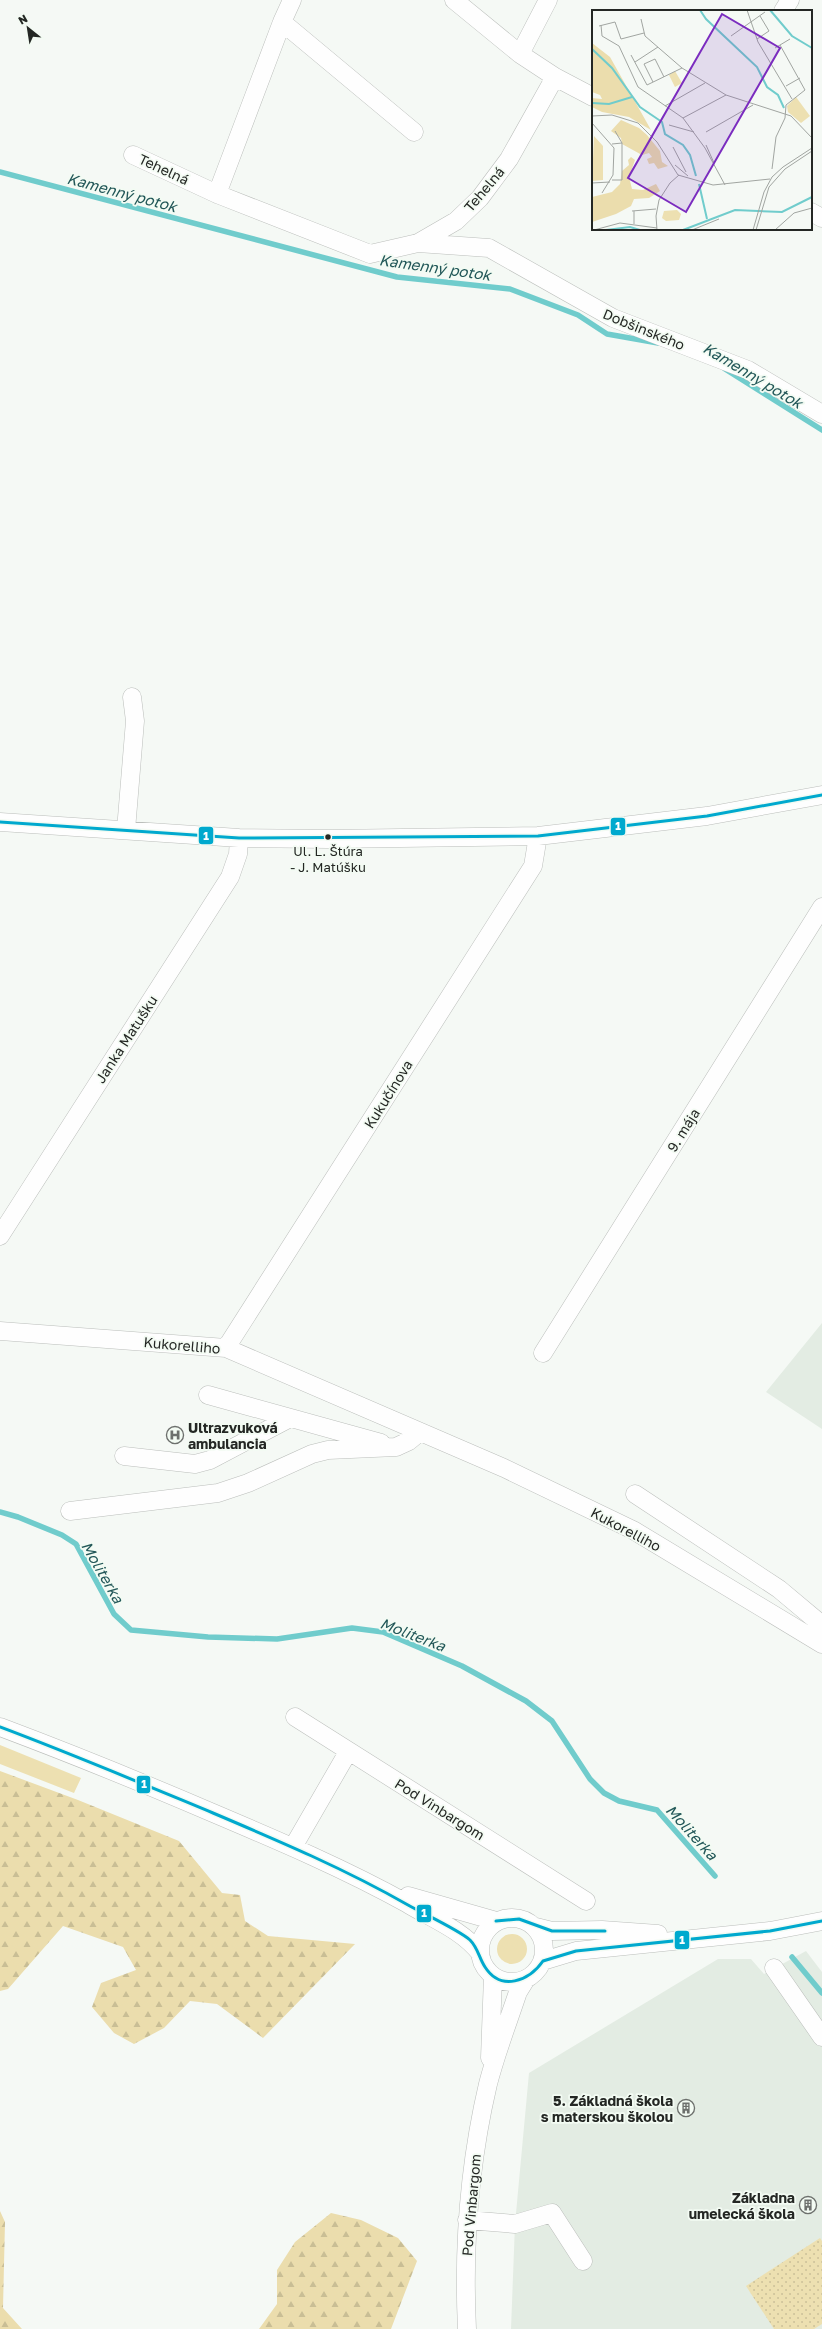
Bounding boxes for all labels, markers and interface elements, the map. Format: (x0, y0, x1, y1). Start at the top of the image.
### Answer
north arrow (8, 8, 48, 48)
inset map (592, 10, 812, 230)
text: N (16, 11, 30, 27)
street label: Tehelná (136, 150, 192, 188)
street label: Tehelná (460, 163, 508, 215)
water label: Kamenný potok (65, 169, 180, 217)
water label: Kamenný potok (378, 250, 494, 285)
street label: Dobšinského (601, 305, 687, 353)
water label: Kamenný potok (700, 338, 807, 413)
line badge: 1 (610, 817, 626, 836)
text: 1 (615, 819, 621, 832)
line badge: 1 (198, 826, 214, 845)
text: 1 (203, 829, 209, 842)
marker: Ul. L. Štúra - J. Matúšku (323, 832, 333, 842)
place label: Ul. L. Štúra - J. Matúšku (290, 843, 366, 875)
street label: Janka Matušku (91, 992, 161, 1086)
street label: Kukučínova (360, 1057, 416, 1131)
street label: 9. mája (663, 1105, 703, 1155)
street label: Kukorelliho (143, 1333, 221, 1357)
place label: Ultrazvuková ambulancia (188, 1419, 278, 1452)
hospital icon: Ultrazvuková ambulancia (165, 1425, 185, 1445)
street label: Kukorelliho (588, 1503, 664, 1555)
water label: Moliterka (78, 1538, 128, 1606)
water label: Moliterka (378, 1613, 448, 1655)
line badge: 1 (136, 1775, 151, 1794)
street label: Pod Vinbargom (392, 1775, 488, 1843)
text: 1 (141, 1777, 147, 1790)
water label: Moliterka (663, 1801, 722, 1864)
line badge: 1 (416, 1904, 432, 1923)
text: 1 (421, 1906, 427, 1919)
line badge: 1 (674, 1930, 690, 1950)
text: 1 (679, 1933, 685, 1946)
place label: 5. Základná škola s materskou školou (541, 2092, 673, 2125)
building icon: 5. Základná škola s materskou školou (676, 2098, 696, 2118)
street label: Pod Vinbargom (458, 2153, 484, 2257)
place label: Základna umelecká škola (689, 2189, 795, 2222)
building icon: Základna umelecká škola (798, 2195, 818, 2215)

